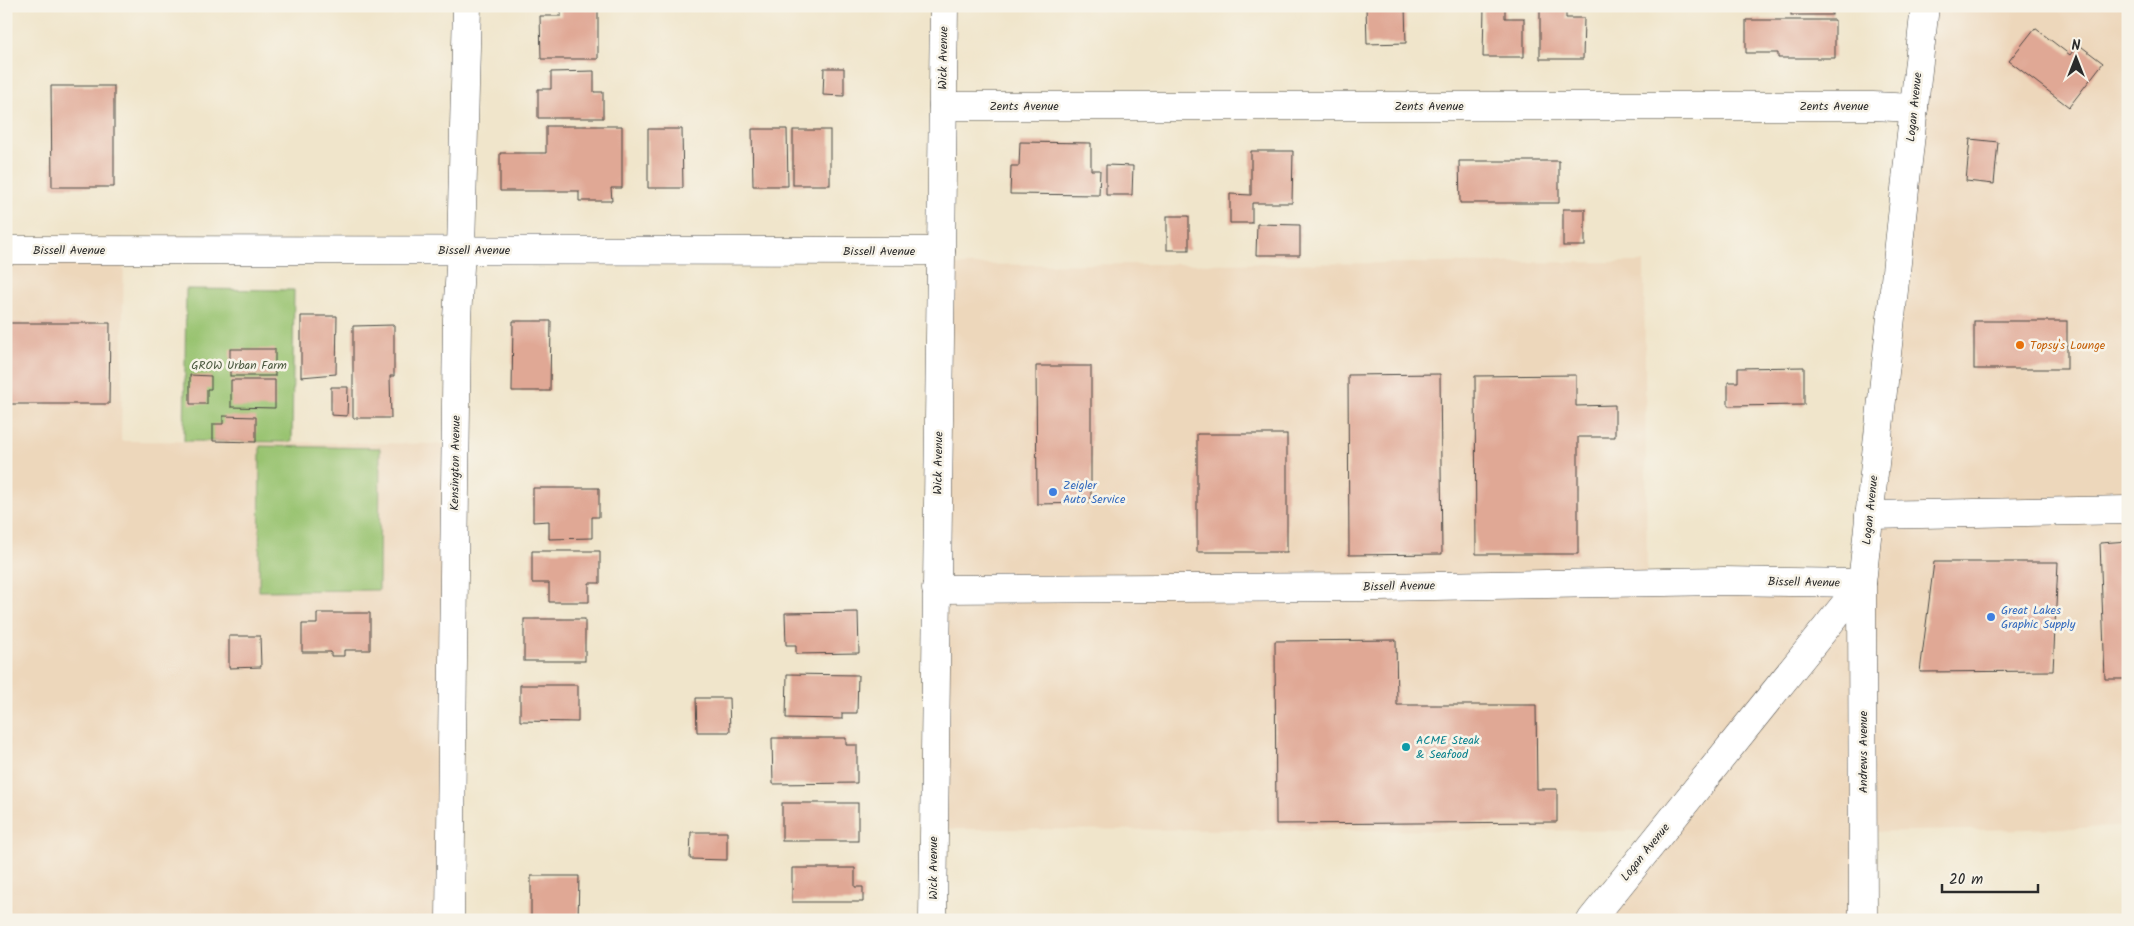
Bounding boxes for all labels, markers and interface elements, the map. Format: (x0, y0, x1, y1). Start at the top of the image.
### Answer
street label: Wick Avenue (933, 26, 954, 90)
north arrow (2052, 32, 2102, 82)
text: N (2072, 35, 2081, 57)
street label: Logan Avenue (1901, 71, 1928, 143)
street label: Zents Avenue (989, 97, 1059, 116)
street label: Zents Avenue (1394, 97, 1464, 116)
street label: Zents Avenue (1799, 97, 1869, 116)
street label: Bissell Avenue (33, 241, 106, 260)
street label: Bissell Avenue (438, 241, 511, 260)
street label: Bissell Avenue (843, 242, 916, 261)
place label: Topsy's Lounge (2030, 336, 2106, 355)
marker: Topsy's Lounge (2014, 339, 2026, 351)
park label: GROW Urban Farm (191, 356, 287, 375)
street label: Kensington Avenue (445, 414, 466, 511)
street label: Wick Avenue (928, 431, 949, 495)
street label: Logan Avenue (1857, 474, 1884, 546)
place label: Zeigler Auto Service (1063, 476, 1126, 509)
marker: Zeigler Auto Service (1047, 486, 1059, 498)
street label: Bissell Avenue (1768, 572, 1841, 593)
street label: Bissell Avenue (1363, 576, 1436, 597)
place label: Great Lakes Graphic Supply (2001, 601, 2076, 634)
marker: Great Lakes Graphic Supply (1985, 611, 1997, 623)
street label: Andrews Avenue (1854, 710, 1873, 793)
place label: ACME Steak & Seafood (1416, 731, 1480, 764)
marker: ACME Steak & Seafood (1400, 741, 1412, 753)
street label: Logan Avenue (1616, 819, 1675, 885)
street label: Wick Avenue (924, 836, 943, 900)
scale bar (1942, 861, 2038, 893)
text: 20 m (1949, 868, 1983, 892)

